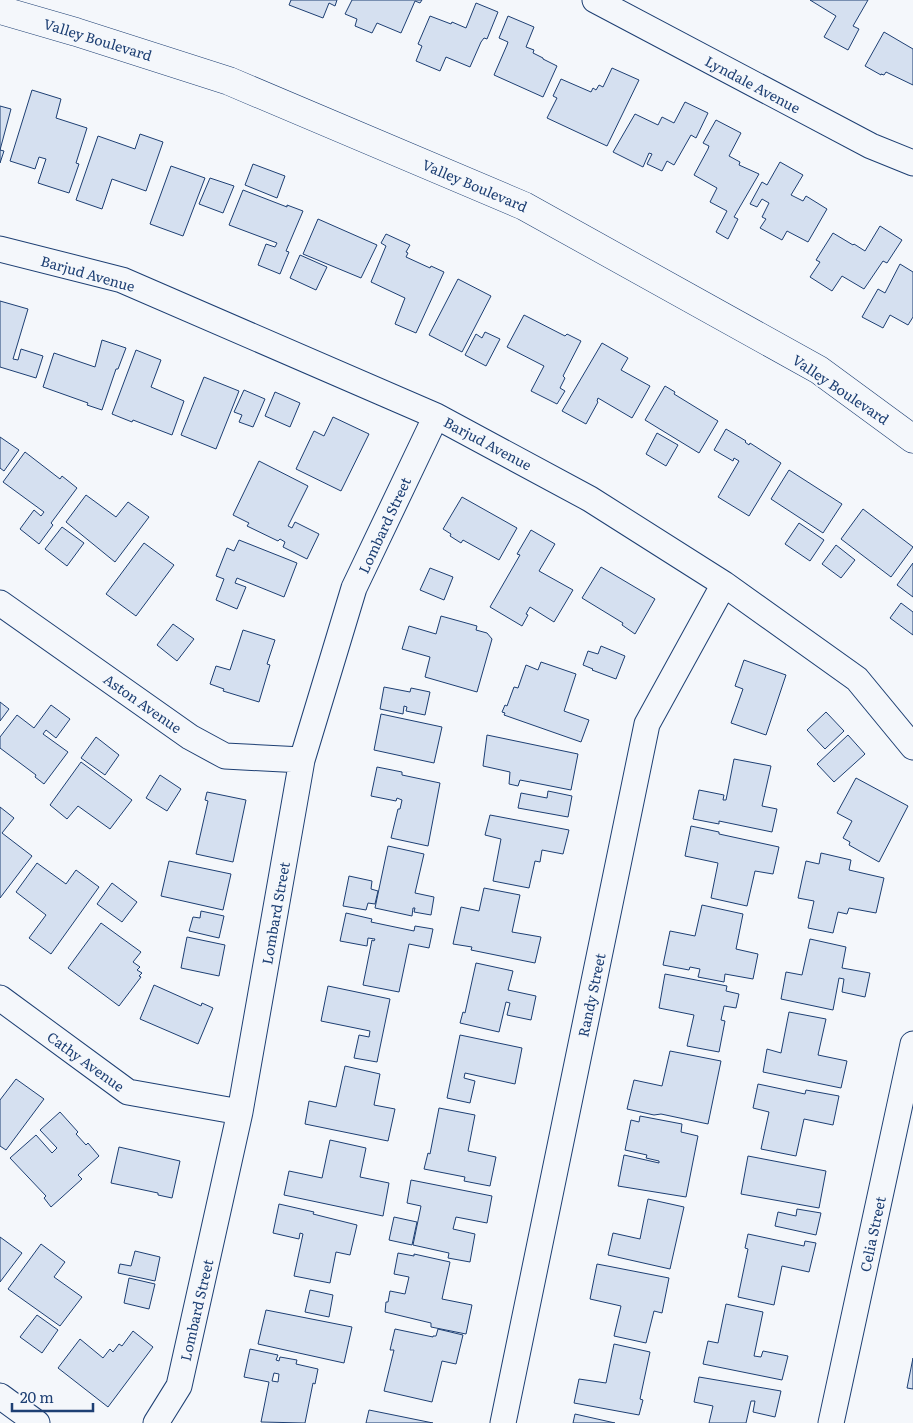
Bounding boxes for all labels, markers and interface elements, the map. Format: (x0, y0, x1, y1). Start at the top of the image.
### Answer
street label: Valley Boulevard (41, 13, 155, 65)
street label: Lyndale Avenue (702, 50, 804, 118)
street label: Valley Boulevard (419, 154, 531, 216)
street label: Barjud Avenue (39, 250, 137, 296)
street label: Valley Boulevard (789, 349, 894, 429)
street label: Barjud Avenue (441, 411, 535, 475)
street label: Lombard Street (353, 473, 415, 576)
street label: Aston Avenue (100, 669, 186, 737)
street label: Lombard Street (256, 860, 294, 966)
street label: Randy Street (572, 951, 610, 1039)
street label: Cathy Avenue (43, 1026, 129, 1096)
street label: Celia Street (854, 1194, 890, 1274)
street label: Lombard Street (175, 1257, 218, 1363)
scale bar (12, 1380, 94, 1412)
text: 20 m (20, 1385, 54, 1408)

